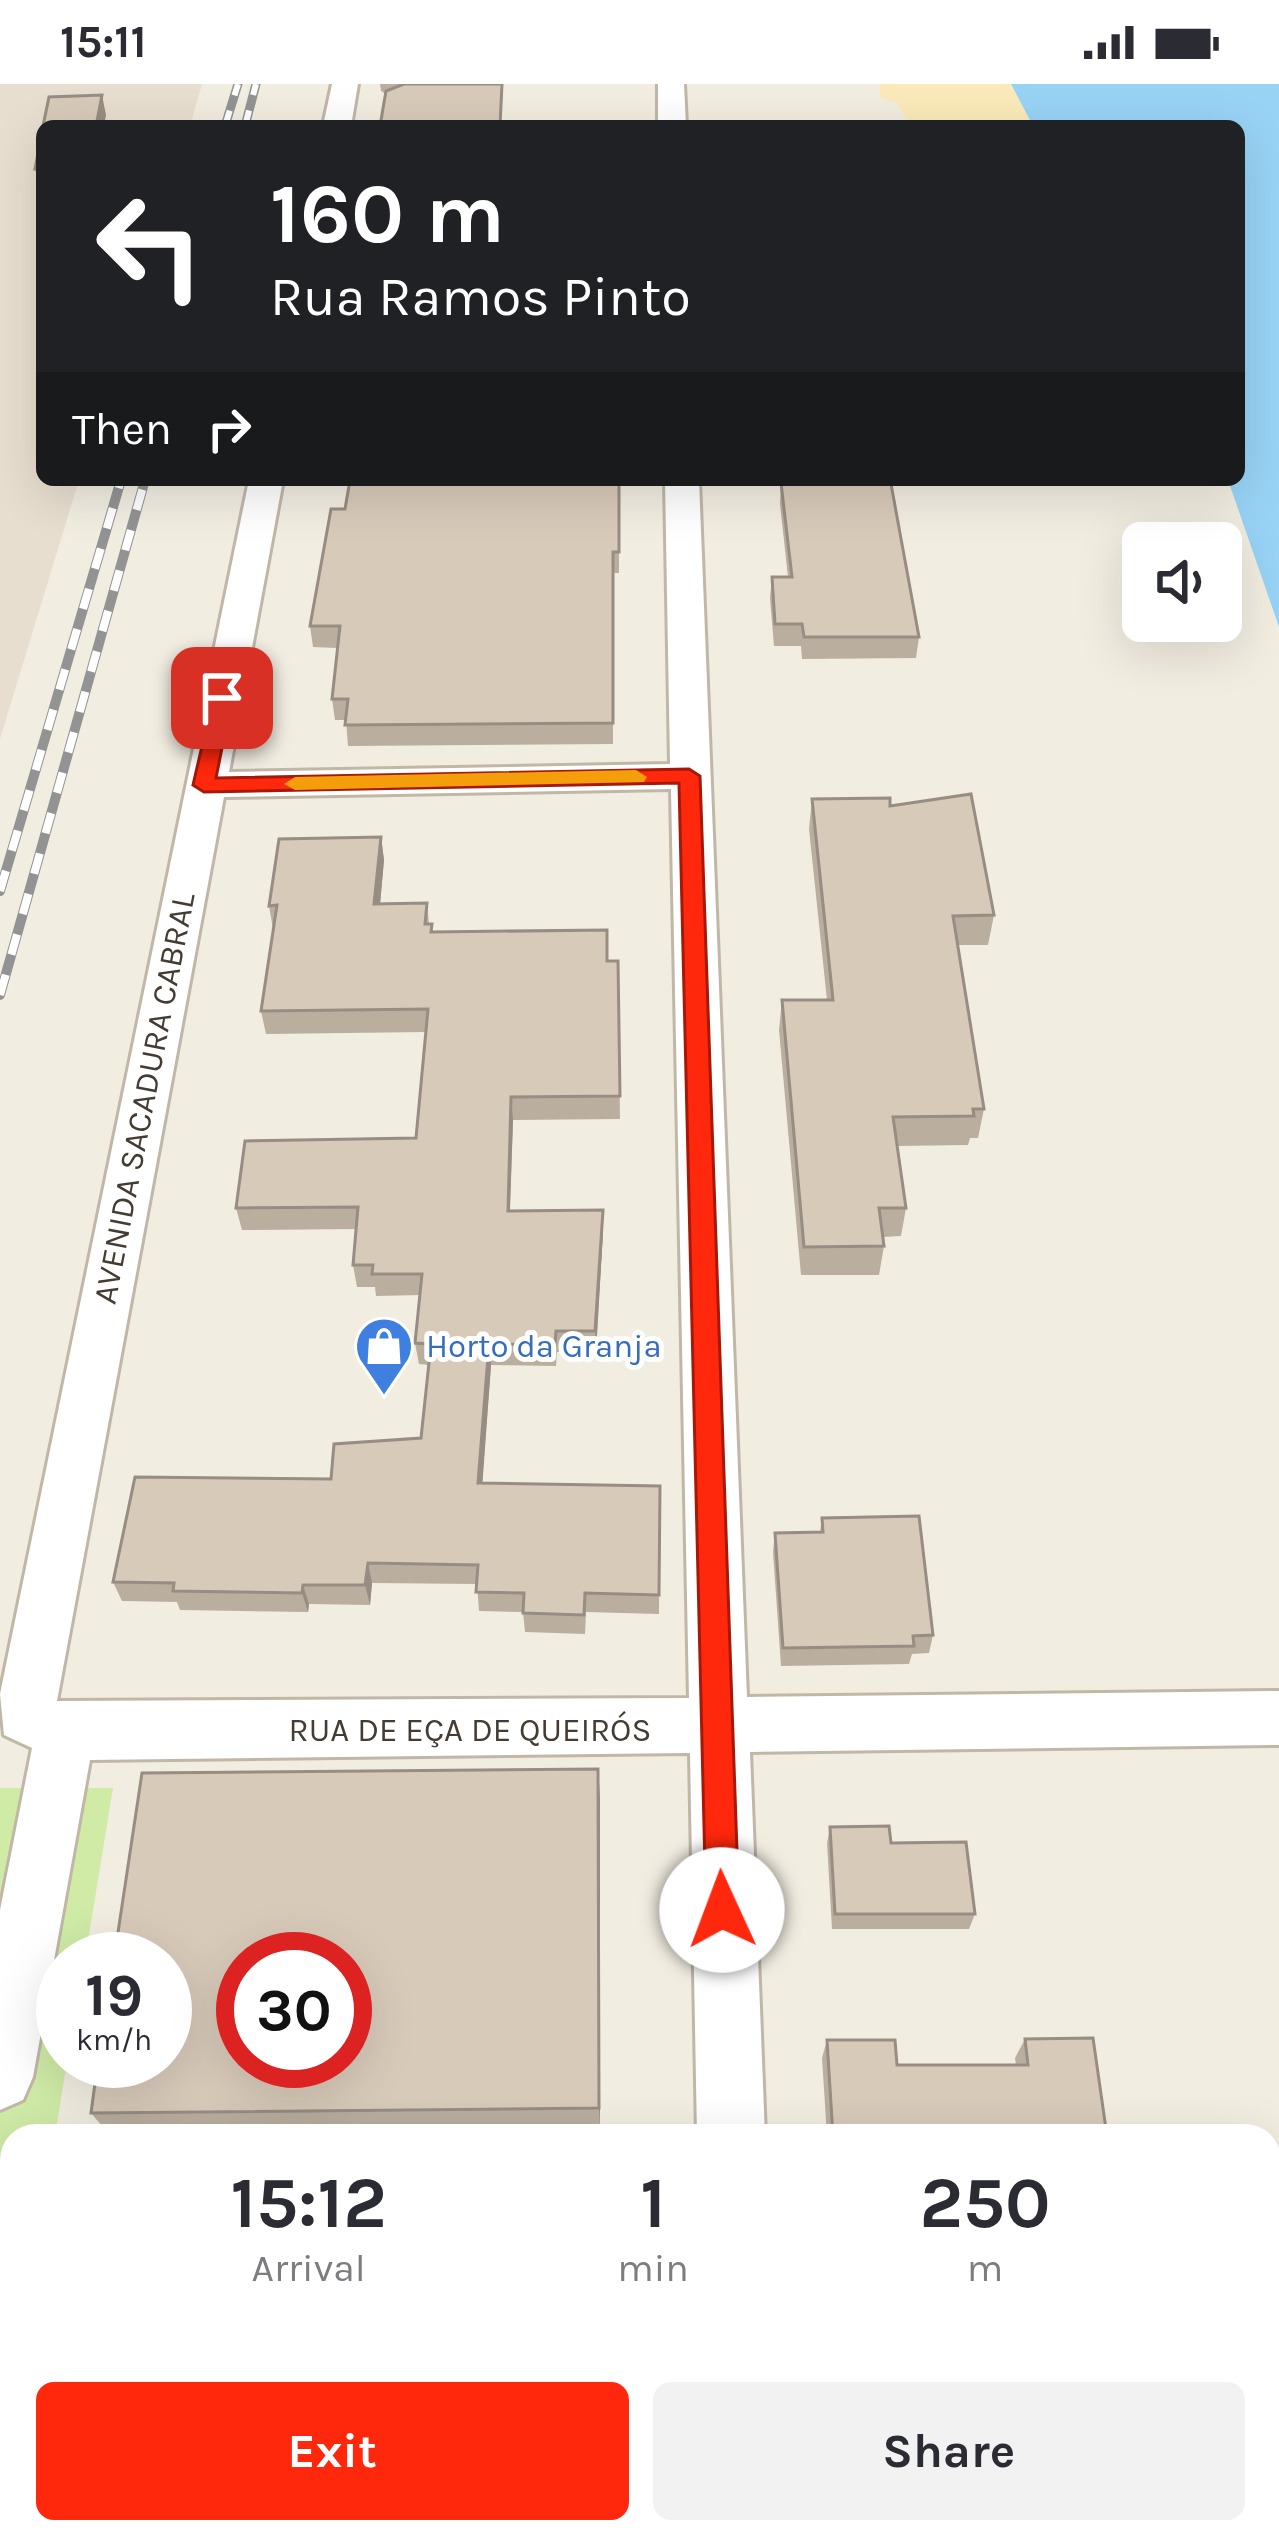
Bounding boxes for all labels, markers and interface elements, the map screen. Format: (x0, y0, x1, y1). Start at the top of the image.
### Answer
text: 15:11 (60, 16, 146, 68)
text: 160 m (270, 165, 505, 263)
icon: left (72, 168, 228, 324)
text: Rua Ramos Pinto (270, 265, 691, 329)
icon: right (196, 396, 262, 462)
text: Then (72, 403, 172, 455)
map controls (1122, 522, 1242, 642)
button: sound (1122, 522, 1242, 642)
pin (171, 647, 273, 749)
icon: arrive (189, 665, 255, 731)
street label: AVENIDA SACADURA CABRAL (85, 889, 203, 1307)
shop icon: Horto da Granja (353, 1315, 415, 1397)
place label: Horto da Granja (426, 1327, 662, 1365)
street label: RUA DE EÇA DE QUEIRÓS (289, 1710, 651, 1749)
position arrow (659, 1847, 785, 1973)
speed limit sign: 30 (216, 1932, 372, 2088)
text: 19 (85, 1960, 143, 2030)
text: km/h (76, 2022, 152, 2058)
text: 15:12 (231, 2161, 387, 2245)
text: 1 (640, 2161, 666, 2245)
text: 250 (919, 2161, 1050, 2245)
text: Arrival (252, 2245, 366, 2291)
text: min (617, 2245, 689, 2291)
text: m (967, 2245, 1003, 2291)
button: Exit (36, 2382, 629, 2520)
button: Share (653, 2382, 1245, 2520)

